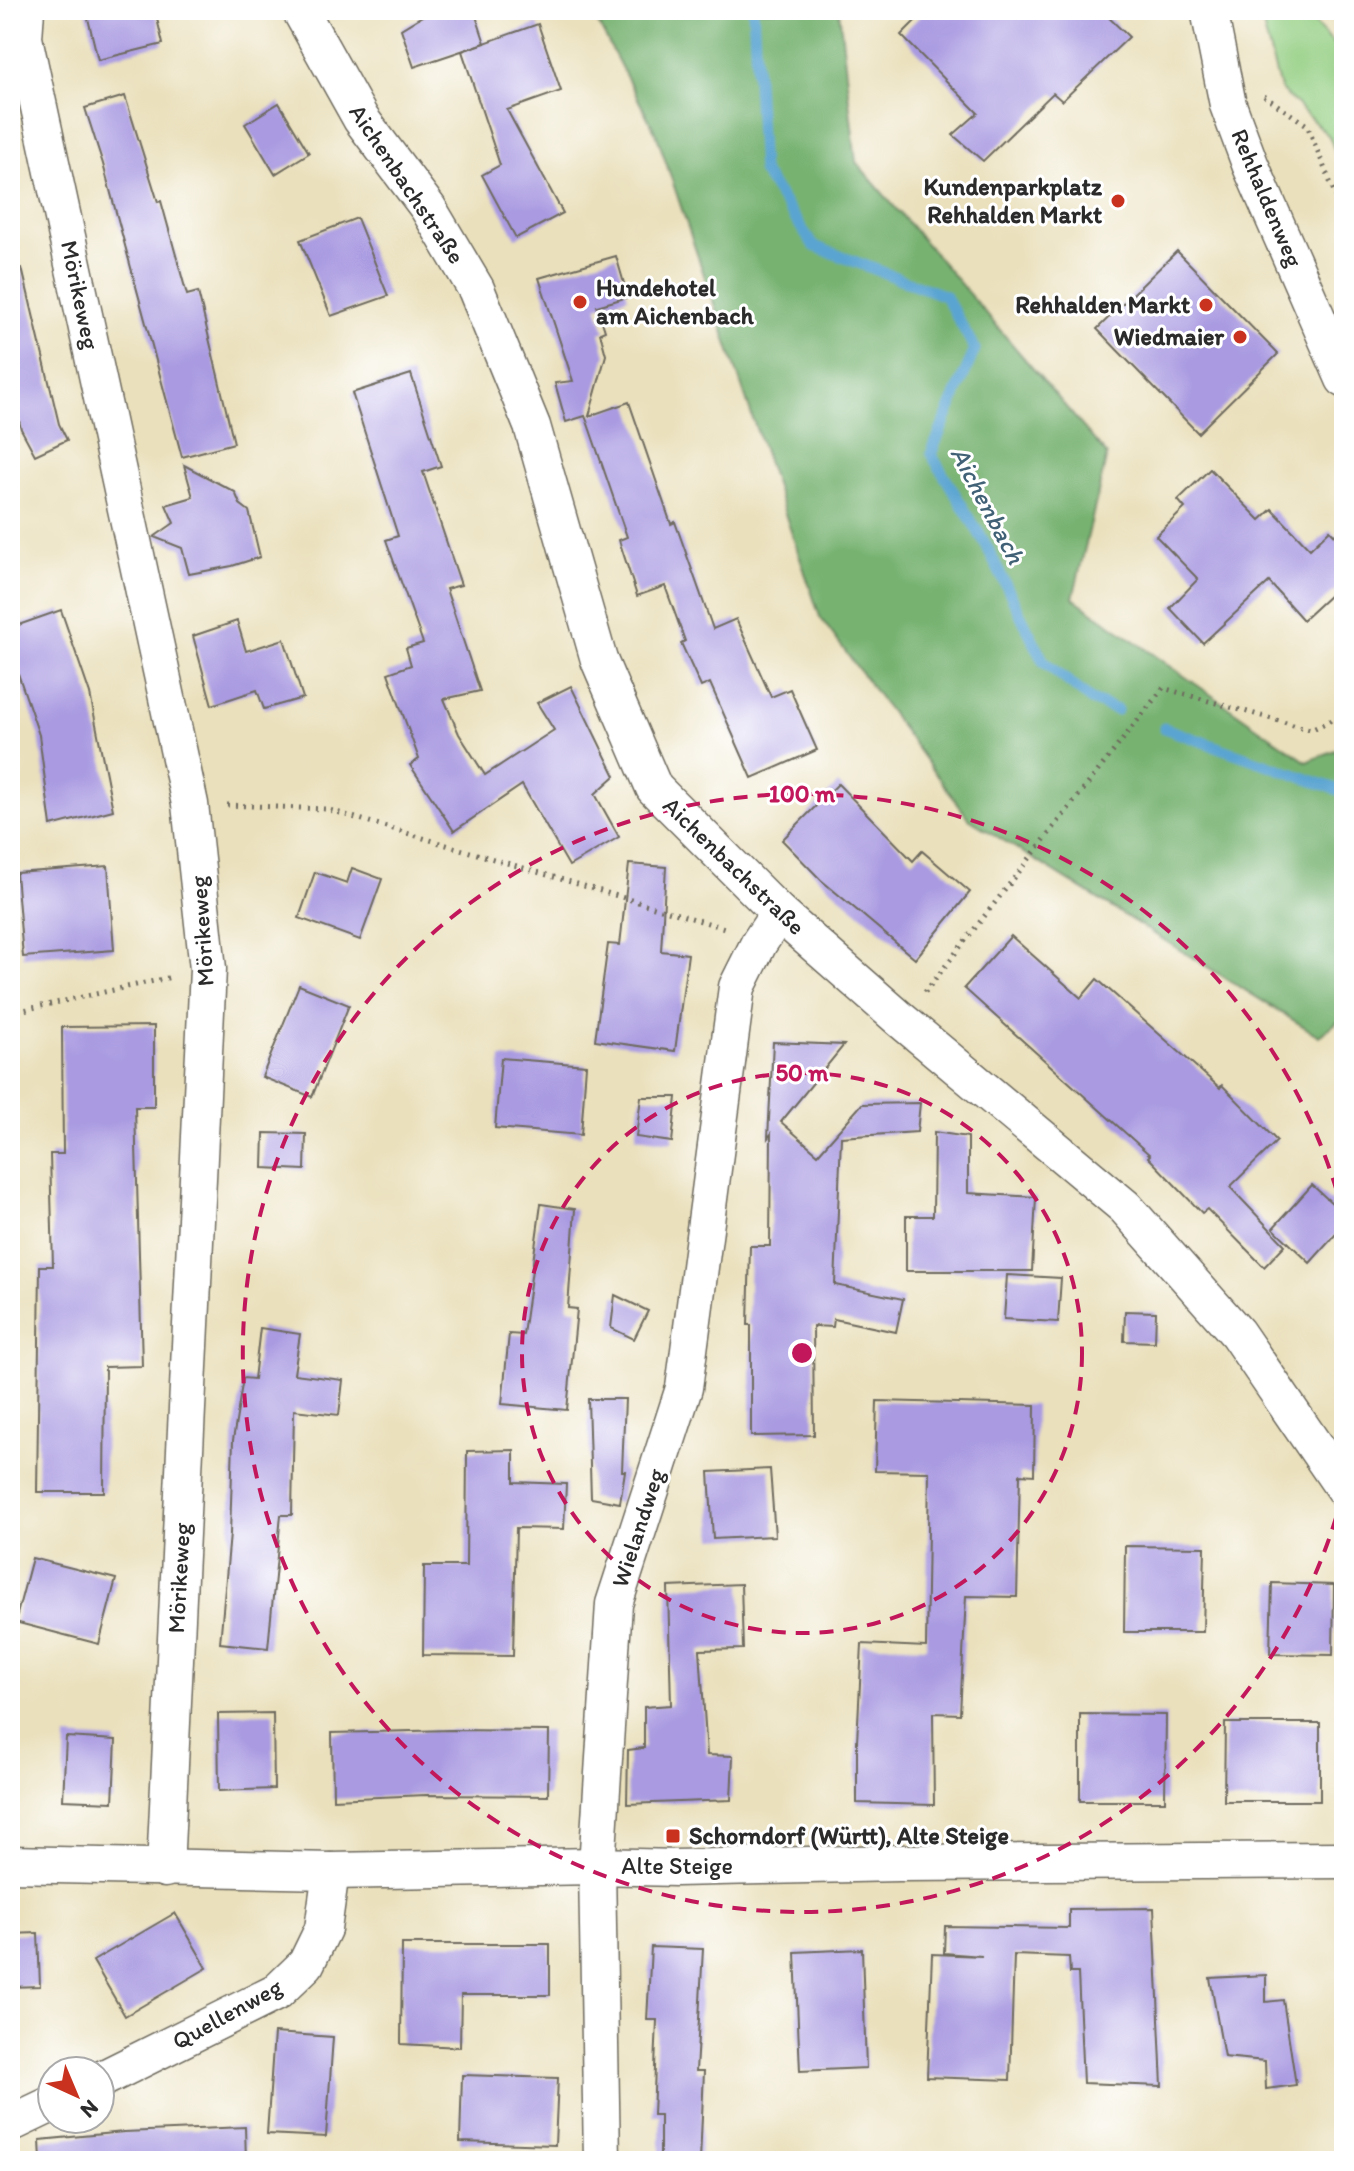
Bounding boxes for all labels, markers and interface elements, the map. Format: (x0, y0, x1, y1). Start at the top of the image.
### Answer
street label: Aichenbachstraße (343, 98, 472, 269)
street label: Rehhaldenweg (1225, 124, 1310, 272)
place label: Kundenparkplatz Rehhalden Markt (924, 172, 1103, 229)
marker: Kundenparkplatz Rehhalden Markt (1109, 192, 1127, 210)
street label: Mörikeweg (55, 238, 106, 353)
place label: Hundehotel am Aichenbach (596, 273, 755, 330)
place label: Rehhalden Markt (1015, 290, 1190, 319)
marker: Hundehotel am Aichenbach (571, 293, 589, 311)
marker: Rehhalden Markt (1197, 296, 1215, 314)
place label: Wiedmaier (1114, 322, 1224, 351)
marker: Wiedmaier (1231, 328, 1249, 346)
water label: Aichenbach (944, 441, 1032, 569)
text: 100 m (769, 779, 836, 808)
street label: Aichenbachstraße (657, 790, 811, 941)
street label: Mörikeweg (183, 874, 220, 987)
text: 50 m (776, 1058, 829, 1087)
centre of rings (788, 1339, 816, 1367)
street label: Wielandweg (605, 1464, 671, 1591)
street label: Mörikeweg (161, 1521, 196, 1634)
place label: Schorndorf (Württ), Alte Steige (689, 1821, 1009, 1851)
marker: Schorndorf (Württ), Alte Steige (664, 1827, 682, 1845)
street label: Alte Steige (621, 1851, 733, 1880)
street label: Quellenweg (167, 1971, 287, 2056)
north arrow (36, 2055, 116, 2135)
text: N (75, 2094, 104, 2124)

